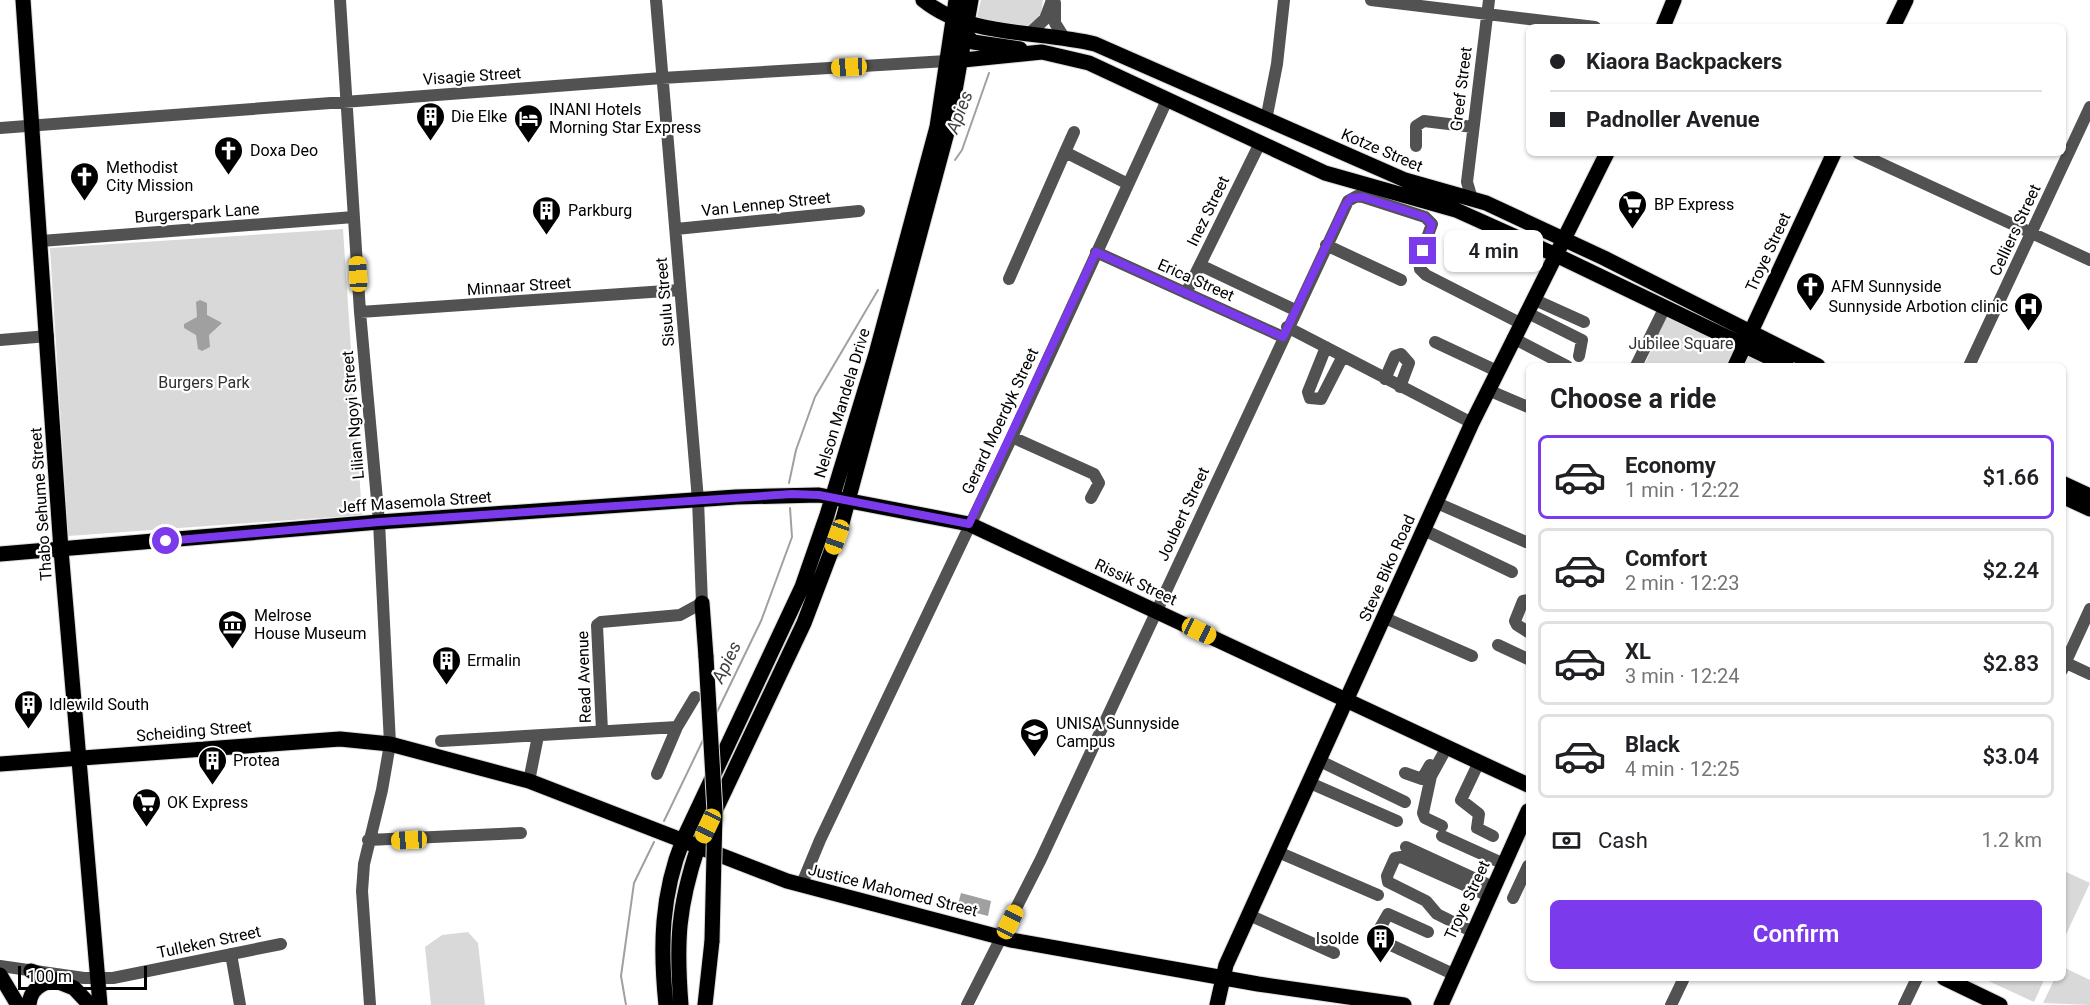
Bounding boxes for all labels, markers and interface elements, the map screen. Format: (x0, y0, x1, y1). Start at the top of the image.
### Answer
street label: Greef Street (1446, 46, 1476, 132)
text: Kiaora Backpackers (1586, 49, 1782, 74)
car (831, 57, 867, 77)
street label: Visagie Street (422, 63, 522, 89)
water label: Apies (941, 88, 977, 137)
building icon: Die Elke (414, 100, 446, 142)
place label: INANI Hotels Morning Star Express (549, 100, 701, 137)
hotel icon: INANI Hotels Morning Star Express (512, 102, 544, 144)
place label: Die Elke (451, 107, 507, 126)
text: Padnoller Avenue (1586, 107, 1760, 132)
street label: Kotze Street (1338, 124, 1426, 176)
church icon: Doxa Deo (213, 134, 245, 176)
place label: Doxa Deo (250, 141, 318, 160)
place label: Methodist City Mission (106, 158, 193, 195)
church icon: Methodist City Mission (69, 160, 101, 202)
street label: Inez Street (1183, 173, 1233, 249)
street label: Celliers Street (1985, 181, 2045, 279)
street label: Van Lennep Street (700, 188, 832, 220)
supermarket icon: BP Express (1617, 188, 1649, 230)
building icon: Parkburg (531, 194, 563, 236)
place label: BP Express (1654, 195, 1734, 214)
street label: Burgerspark Lane (134, 199, 260, 227)
place label: Parkburg (568, 201, 632, 220)
street label: Troye Street (1741, 209, 1795, 295)
callout: 4 min (1444, 230, 1543, 272)
route end (1409, 237, 1436, 264)
text: 4 min (1468, 239, 1519, 263)
street label: Erica Street (1155, 255, 1237, 305)
car (348, 256, 368, 292)
street label: Sisulu Street (652, 257, 678, 347)
church icon: AFM Sunnyside (1794, 270, 1826, 312)
street label: Minnaar Street (466, 273, 572, 299)
place label: AFM Sunnyside (1831, 277, 1941, 296)
hospital icon: Sunnyside Arbotion clinic (2013, 290, 2045, 332)
place label: Sunnyside Arbotion clinic (1829, 297, 2008, 316)
street label: Nelson Mandela Drive (810, 326, 874, 480)
park label: Jubilee Square (1628, 334, 1734, 353)
street label: Gerard Moerdyk Street (958, 345, 1042, 497)
street label: Lilian Ngoyi Street (338, 350, 368, 480)
park label: Burgers Park (158, 373, 251, 392)
text: Choose a ride (1550, 383, 1716, 415)
street label: Thabo Sehume Street (26, 427, 56, 581)
icon: car (1553, 450, 1607, 504)
text: Economy (1625, 453, 1716, 478)
street label: Joubert Street (1153, 464, 1213, 564)
text: $1.66 (1982, 465, 2039, 490)
text: 1 min · 12:22 (1625, 478, 1740, 502)
street label: Jeff Masemola Street (338, 487, 492, 517)
street label: Steve Biko Road (1355, 512, 1419, 624)
car (822, 517, 852, 557)
route start (152, 527, 179, 554)
icon: car (1553, 543, 1607, 597)
text: Comfort (1625, 546, 1707, 571)
street label: Rissik Street (1092, 555, 1180, 609)
text: $2.24 (1982, 558, 2039, 583)
text: 2 min · 12:23 (1625, 571, 1740, 595)
place label: Melrose House Museum (254, 606, 366, 643)
museum icon: Melrose House Museum (217, 608, 249, 650)
car (1179, 615, 1219, 647)
street label: Read Avenue (573, 631, 595, 723)
icon: car (1553, 636, 1607, 690)
water label: Apies (707, 638, 745, 687)
text: XL (1625, 639, 1651, 664)
building icon: Ermalin (430, 644, 462, 686)
place label: Ermalin (467, 651, 521, 670)
text: $2.83 (1982, 651, 2039, 676)
text: 3 min · 12:24 (1625, 664, 1740, 688)
building icon: Idlewild South (12, 688, 44, 730)
place label: Idlewild South (49, 695, 149, 714)
place label: UNISA Sunnyside Campus (1056, 714, 1179, 751)
street label: Scheiding Street (135, 716, 253, 746)
school or university icon: UNISA Sunnyside Campus (1019, 716, 1051, 758)
icon: car (1553, 729, 1607, 783)
text: Black (1625, 732, 1680, 757)
building icon: Protea (196, 744, 228, 786)
text: $3.04 (1982, 744, 2039, 769)
place label: Protea (233, 751, 280, 770)
text: 4 min · 12:25 (1625, 757, 1740, 781)
supermarket icon: OK Express (130, 786, 162, 828)
place label: OK Express (167, 793, 248, 812)
car (692, 806, 724, 846)
icon: cash (1550, 824, 1583, 857)
text: Cash (1598, 828, 1648, 853)
text: 1.2 km (1982, 828, 2042, 852)
car (391, 830, 427, 850)
street label: Troye Street (1440, 857, 1494, 943)
street label: Justice Mahomed Street (806, 860, 980, 920)
button: Confirm (1550, 900, 2042, 969)
car (994, 902, 1026, 942)
street label: Tulleken Street (156, 922, 262, 962)
building icon: Isolde (1364, 922, 1396, 964)
place label: Isolde (1316, 929, 1359, 948)
scale bar (18, 963, 147, 990)
text: 100 m (27, 967, 72, 986)

